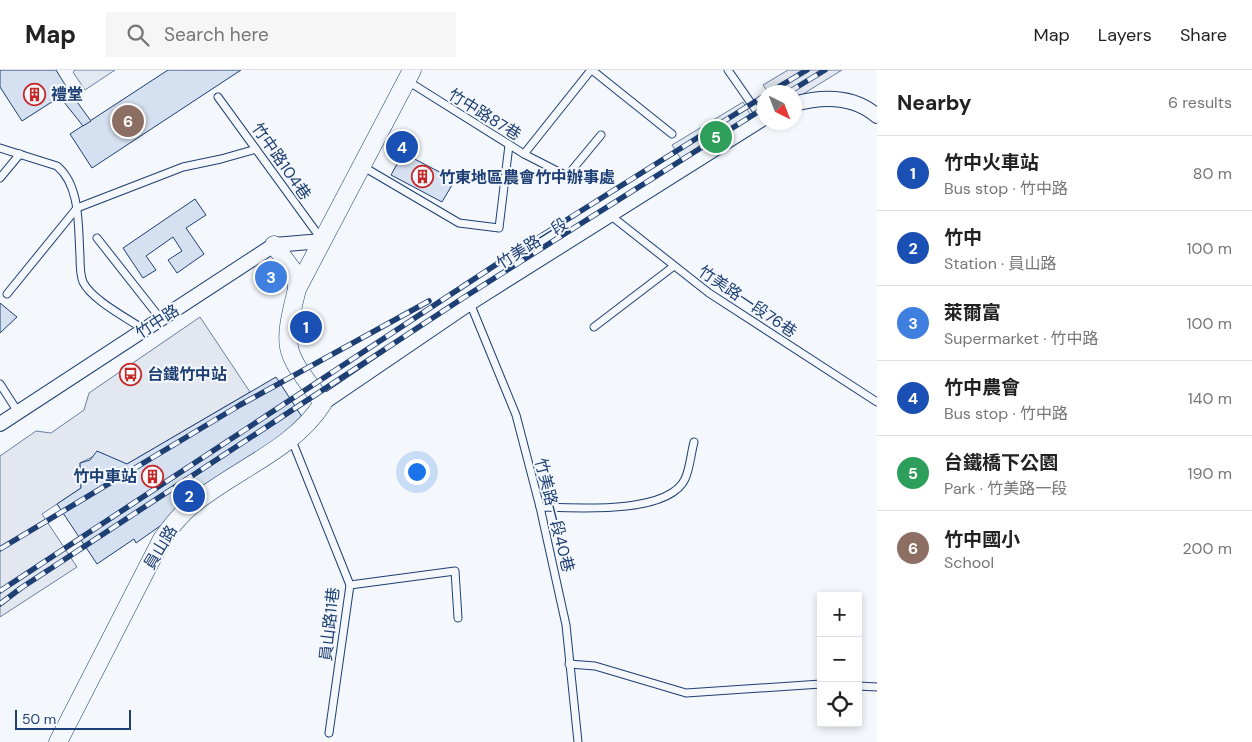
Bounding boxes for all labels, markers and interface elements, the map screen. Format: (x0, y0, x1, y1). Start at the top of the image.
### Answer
search box (106, 12, 456, 57)
text: Map (25, 19, 76, 50)
icon: search (124, 21, 152, 49)
text: Search here (164, 22, 269, 47)
text: Map (1034, 23, 1070, 47)
text: Layers (1098, 23, 1152, 47)
text: Share (1180, 23, 1227, 47)
building icon: 禮堂 (23, 82, 47, 106)
place label: 禮堂 (51, 84, 83, 105)
street label: 竹中路87巷 (444, 84, 525, 145)
north arrow (757, 85, 802, 130)
text: Nearby (897, 89, 971, 117)
text: 6 results (1168, 92, 1232, 113)
pin: 6 (112, 102, 144, 140)
pin: 5 (700, 118, 732, 156)
street label: 竹中路104巷 (247, 119, 316, 204)
pin: 4 (386, 128, 418, 166)
text: 竹中火車站 (944, 150, 1039, 175)
text: 1 (910, 163, 916, 184)
text: 80 m (1193, 163, 1232, 184)
building icon: 竹東地區農會竹中辦事處 (411, 165, 435, 189)
place label: 竹東地區農會竹中辦事處 (439, 167, 615, 188)
text: Bus stop · 竹中路 (944, 178, 1068, 199)
street label: 竹美路一段 (493, 213, 572, 274)
text: 竹中 (944, 225, 982, 250)
text: 2 (908, 238, 918, 259)
text: 100 m (1187, 238, 1232, 259)
text: Station · 員山路 (944, 253, 1057, 274)
pin: 3 (255, 258, 287, 296)
street label: 竹美路一段76巷 (695, 261, 801, 342)
street label: 竹中路 (131, 300, 183, 343)
text: 萊爾富 (944, 300, 1001, 325)
pin: 1 (290, 308, 322, 346)
text: 3 (908, 313, 918, 334)
text: 100 m (1187, 313, 1232, 334)
text: Supermarket · 竹中路 (944, 328, 1099, 349)
bus stop icon: 台鐵竹中站 (119, 362, 143, 386)
place label: 台鐵竹中站 (147, 364, 227, 385)
text: 竹中農會 (944, 375, 1020, 400)
text: 4 (908, 388, 918, 409)
text: 140 m (1188, 388, 1232, 409)
text: Bus stop · 竹中路 (944, 403, 1068, 424)
text: 台鐵橋下公園 (944, 450, 1058, 475)
street label: 竹美路一段40巷 (530, 456, 579, 574)
your location (404, 459, 430, 485)
text: 5 (908, 463, 918, 484)
text: 190 m (1188, 463, 1232, 484)
building icon: 竹中車站 (141, 464, 165, 488)
place label: 竹中車站 (73, 466, 137, 487)
pin: 2 (173, 477, 205, 515)
text: Park · 竹美路一段 (944, 478, 1067, 499)
street label: 員山路 (139, 521, 182, 573)
text: 竹中國小 (944, 527, 1020, 552)
text: 6 (908, 538, 918, 559)
text: 200 m (1183, 538, 1232, 559)
text: School (944, 552, 994, 573)
street label: 員山路11巷 (315, 586, 344, 662)
map controls (817, 592, 862, 727)
button: + (817, 592, 862, 637)
button: − (817, 637, 862, 682)
button: locate (817, 682, 862, 727)
scale bar (15, 707, 131, 730)
text: 50 m (22, 710, 56, 728)

